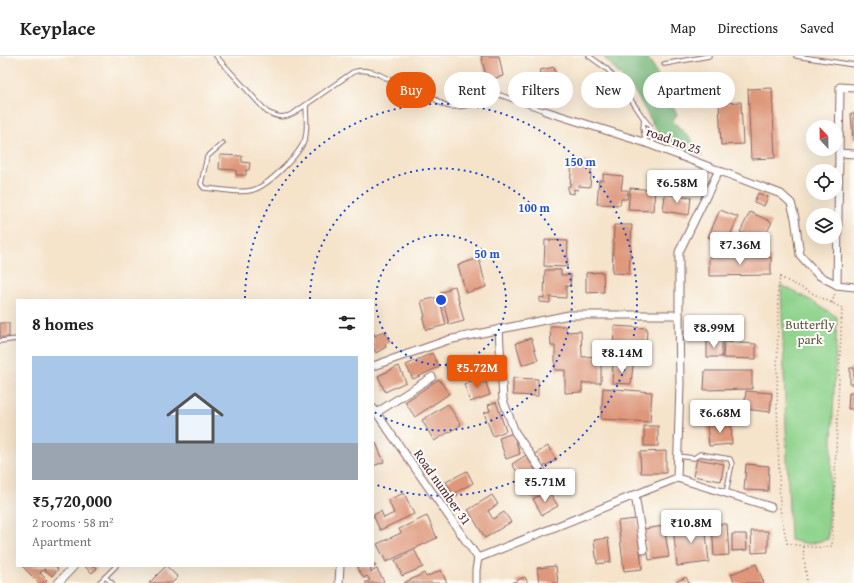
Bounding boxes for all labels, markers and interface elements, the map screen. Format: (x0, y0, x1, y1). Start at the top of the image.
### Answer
text: Keyplace (20, 14, 96, 42)
text: Map (670, 18, 696, 38)
text: Directions (718, 18, 778, 38)
text: Saved (800, 18, 834, 38)
chip: Buy (386, 72, 436, 108)
chip: Rent (444, 72, 500, 108)
chip: Filters (508, 72, 573, 108)
chip: New (581, 72, 635, 108)
chip: Apartment (643, 72, 735, 108)
north arrow (806, 120, 842, 156)
map controls (806, 120, 842, 244)
street label: road no 25 (644, 122, 704, 159)
text: 150 m (564, 153, 597, 170)
button: locate (806, 164, 842, 200)
pin: ₹6.58M (644, 170, 710, 204)
text: ₹6.58M (656, 173, 698, 192)
text: 100 m (518, 199, 551, 216)
button: layers (806, 208, 842, 244)
pin: ₹7.36M (707, 232, 773, 266)
text: ₹7.36M (719, 235, 761, 254)
text: 50 m (474, 245, 500, 262)
centre of rings (434, 293, 448, 307)
text: 8 homes (32, 311, 94, 336)
icon: filters (336, 312, 358, 334)
pin: ₹8.99M (681, 315, 747, 349)
park label: Butterfly park (785, 315, 835, 349)
text: ₹8.99M (693, 318, 735, 337)
pin: ₹8.14M (589, 340, 655, 374)
text: ₹8.14M (601, 343, 643, 362)
pin: ₹5.72M (444, 355, 510, 389)
text: ₹5.72M (456, 358, 498, 377)
icon: home (159, 382, 231, 454)
pin: ₹6.68M (687, 400, 753, 434)
text: ₹6.68M (699, 403, 741, 422)
street label: Road number 31 (409, 446, 476, 529)
pin: ₹5.71M (512, 469, 578, 503)
text: ₹5.71M (524, 472, 566, 491)
text: ₹5,720,000 (32, 488, 112, 513)
pin: ₹10.8M (658, 510, 724, 544)
text: 2 rooms · 58 m² (32, 513, 114, 532)
text: ₹10.8M (670, 513, 712, 532)
text: Apartment (32, 532, 92, 551)

